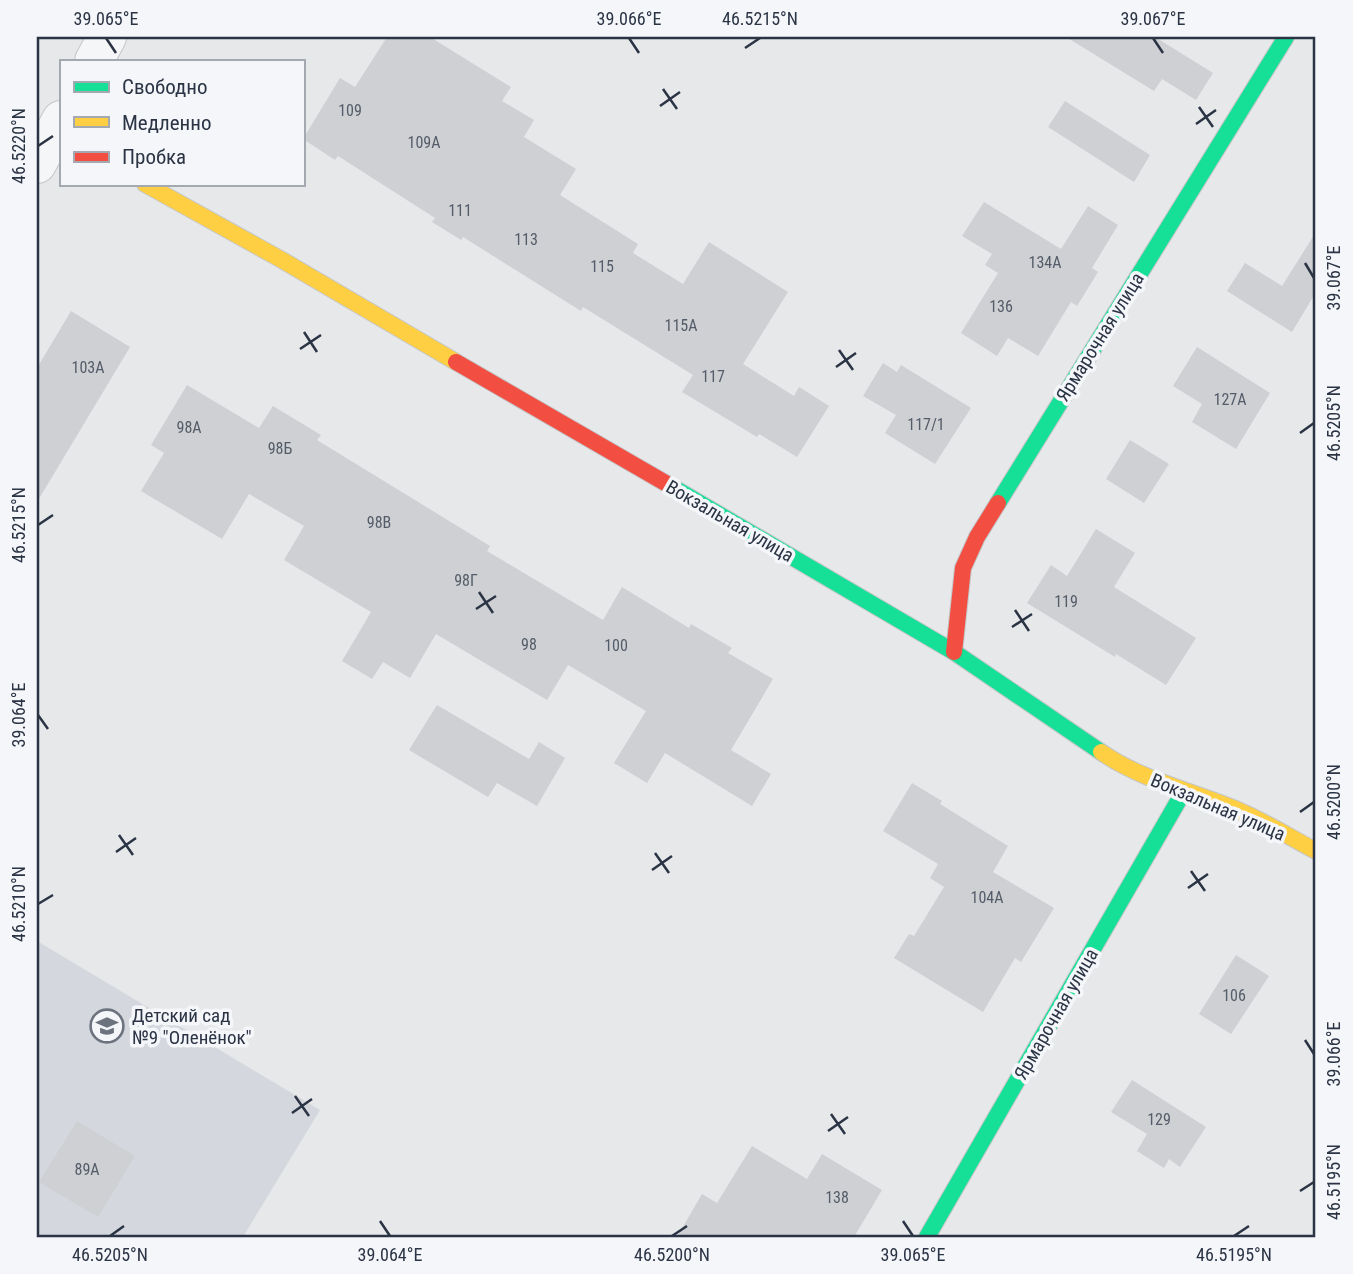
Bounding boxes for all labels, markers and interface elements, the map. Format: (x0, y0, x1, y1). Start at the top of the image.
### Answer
text: 39.065°E (74, 8, 138, 29)
text: 39.066°E (597, 8, 661, 29)
text: 46.5215°N (722, 8, 798, 29)
text: 39.067°E (1121, 8, 1185, 29)
legend (60, 60, 304, 186)
text: Свободно (122, 75, 208, 99)
house number: 109 (338, 101, 362, 120)
text: 46.5220°N (8, 108, 29, 184)
text: Медленно (122, 111, 211, 135)
house number: 109А (408, 133, 440, 152)
text: Пробка (122, 145, 186, 169)
house number: 111 (448, 201, 472, 220)
house number: 113 (514, 230, 538, 249)
text: 39.067°E (1323, 246, 1344, 310)
house number: 134А (1029, 253, 1061, 272)
house number: 115 (590, 257, 614, 276)
street label: Ярмарочная улица (1051, 268, 1149, 406)
house number: 136 (989, 297, 1013, 316)
house number: 115А (665, 316, 697, 335)
house number: 103А (72, 358, 104, 377)
house number: 117 (701, 367, 725, 386)
text: 46.5205°N (1323, 385, 1344, 461)
house number: 127А (1214, 390, 1246, 409)
house number: 117/1 (907, 415, 945, 434)
house number: 98А (176, 418, 202, 437)
house number: 98Б (268, 439, 293, 458)
street label: Вокзальная улица (662, 475, 798, 567)
text: 46.5215°N (8, 487, 29, 563)
house number: 98В (367, 513, 391, 532)
house number: 98Г (454, 571, 478, 590)
house number: 119 (1054, 592, 1078, 611)
house number: 98 (521, 635, 537, 654)
house number: 100 (604, 636, 628, 655)
text: 39.064°E (8, 683, 29, 747)
text: 46.5200°N (1323, 764, 1344, 840)
street label: Вокзальная улица (1147, 768, 1289, 846)
text: 46.5210°N (8, 866, 29, 942)
house number: 104А (971, 888, 1003, 907)
street label: Ярмарочная улица (1009, 944, 1103, 1084)
house number: 106 (1222, 986, 1246, 1005)
place label: Детский сад №9 "Оленёнок" (132, 1004, 252, 1049)
school or university icon: Детский сад №9 "Оленёнок" (88, 1007, 126, 1045)
text: 39.066°E (1323, 1022, 1344, 1086)
house number: 129 (1147, 1110, 1171, 1129)
text: 46.5195°N (1323, 1144, 1344, 1220)
house number: 89А (74, 1160, 100, 1179)
house number: 138 (825, 1188, 849, 1207)
text: 46.5205°N (72, 1244, 148, 1265)
text: 39.064°E (358, 1244, 422, 1265)
text: 46.5200°N (634, 1244, 710, 1265)
text: 39.065°E (881, 1244, 945, 1265)
text: 46.5195°N (1196, 1244, 1272, 1265)

